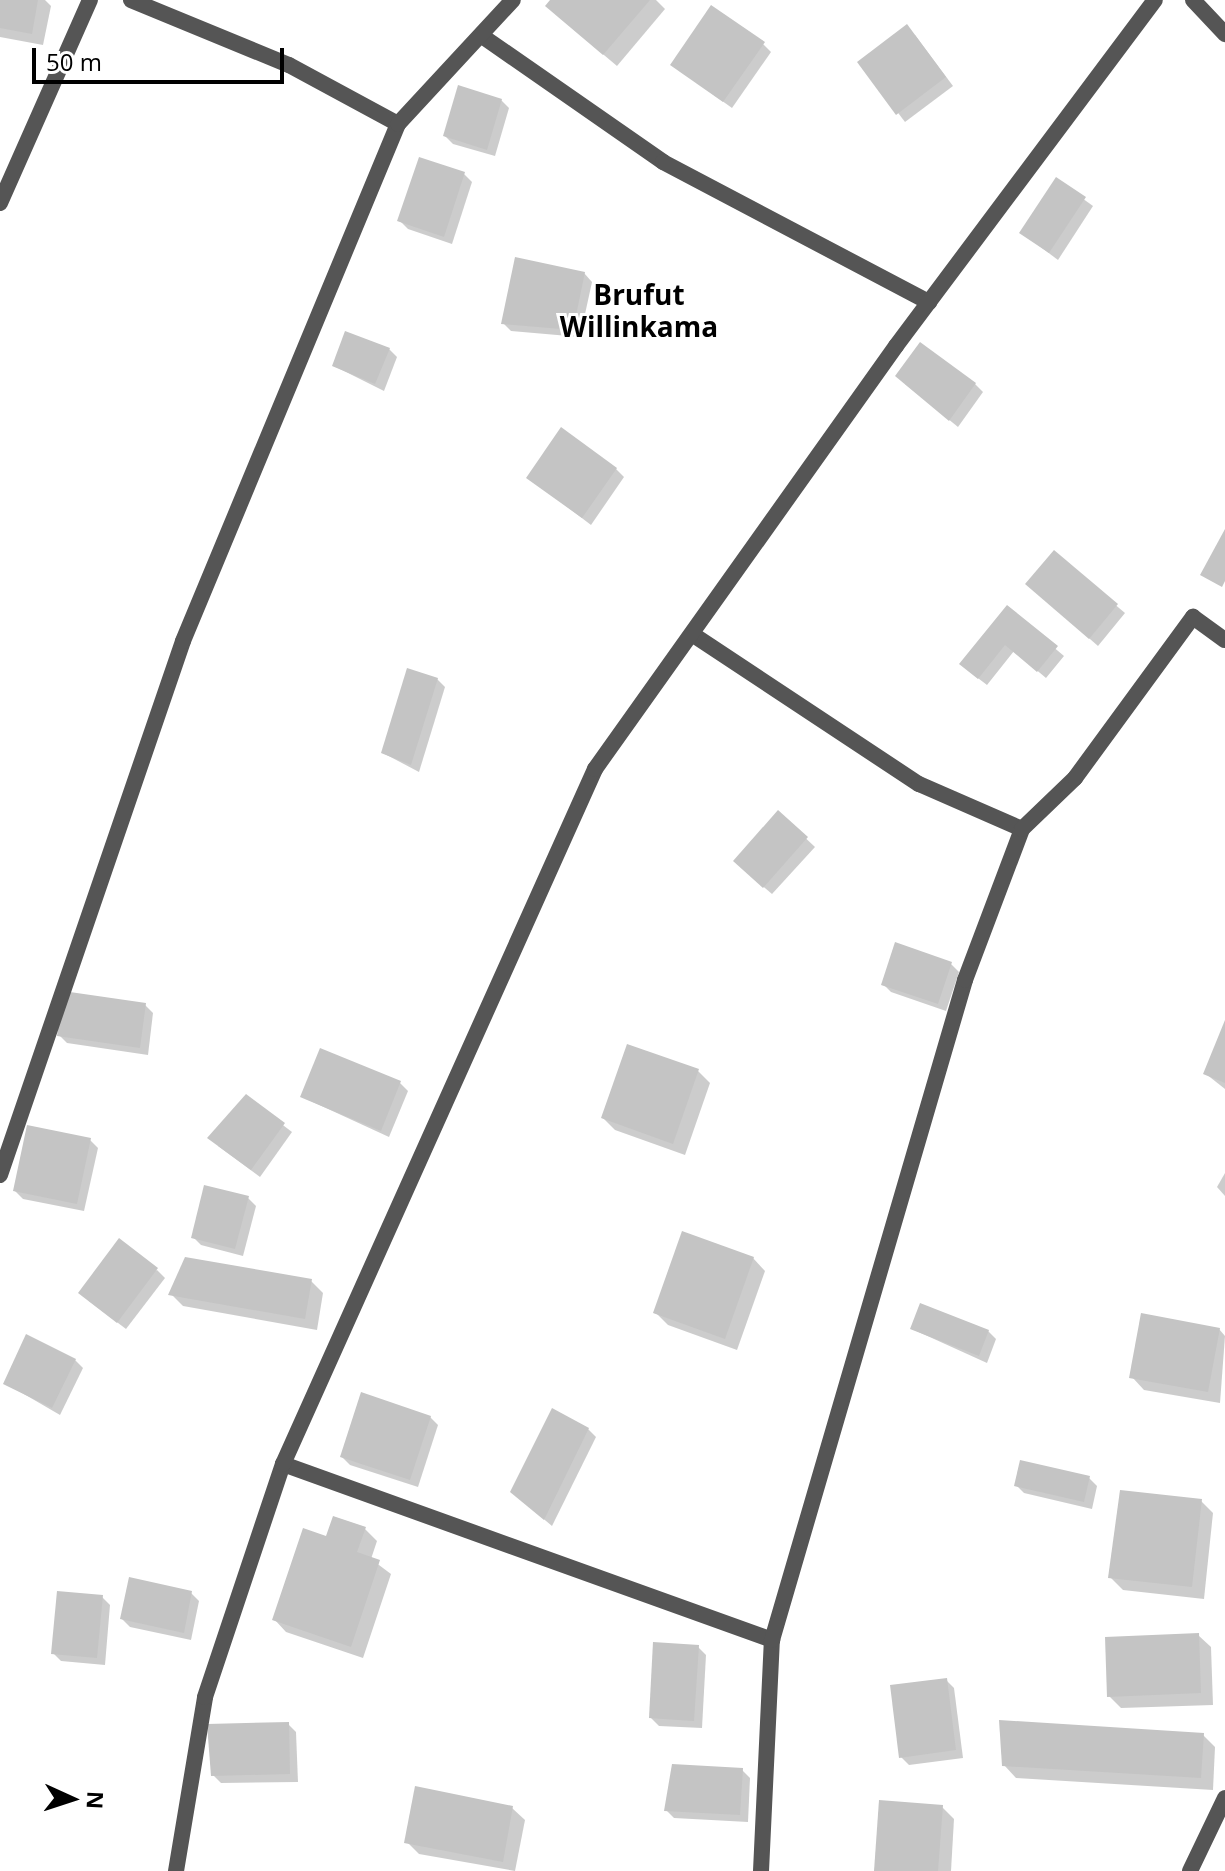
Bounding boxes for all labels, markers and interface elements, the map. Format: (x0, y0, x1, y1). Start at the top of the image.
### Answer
scale bar (36, 32, 288, 82)
text: 50 m (46, 45, 102, 78)
district label: Brufut Willinkama (560, 277, 718, 343)
north arrow (32, 1759, 112, 1839)
text: N (81, 1791, 111, 1810)

